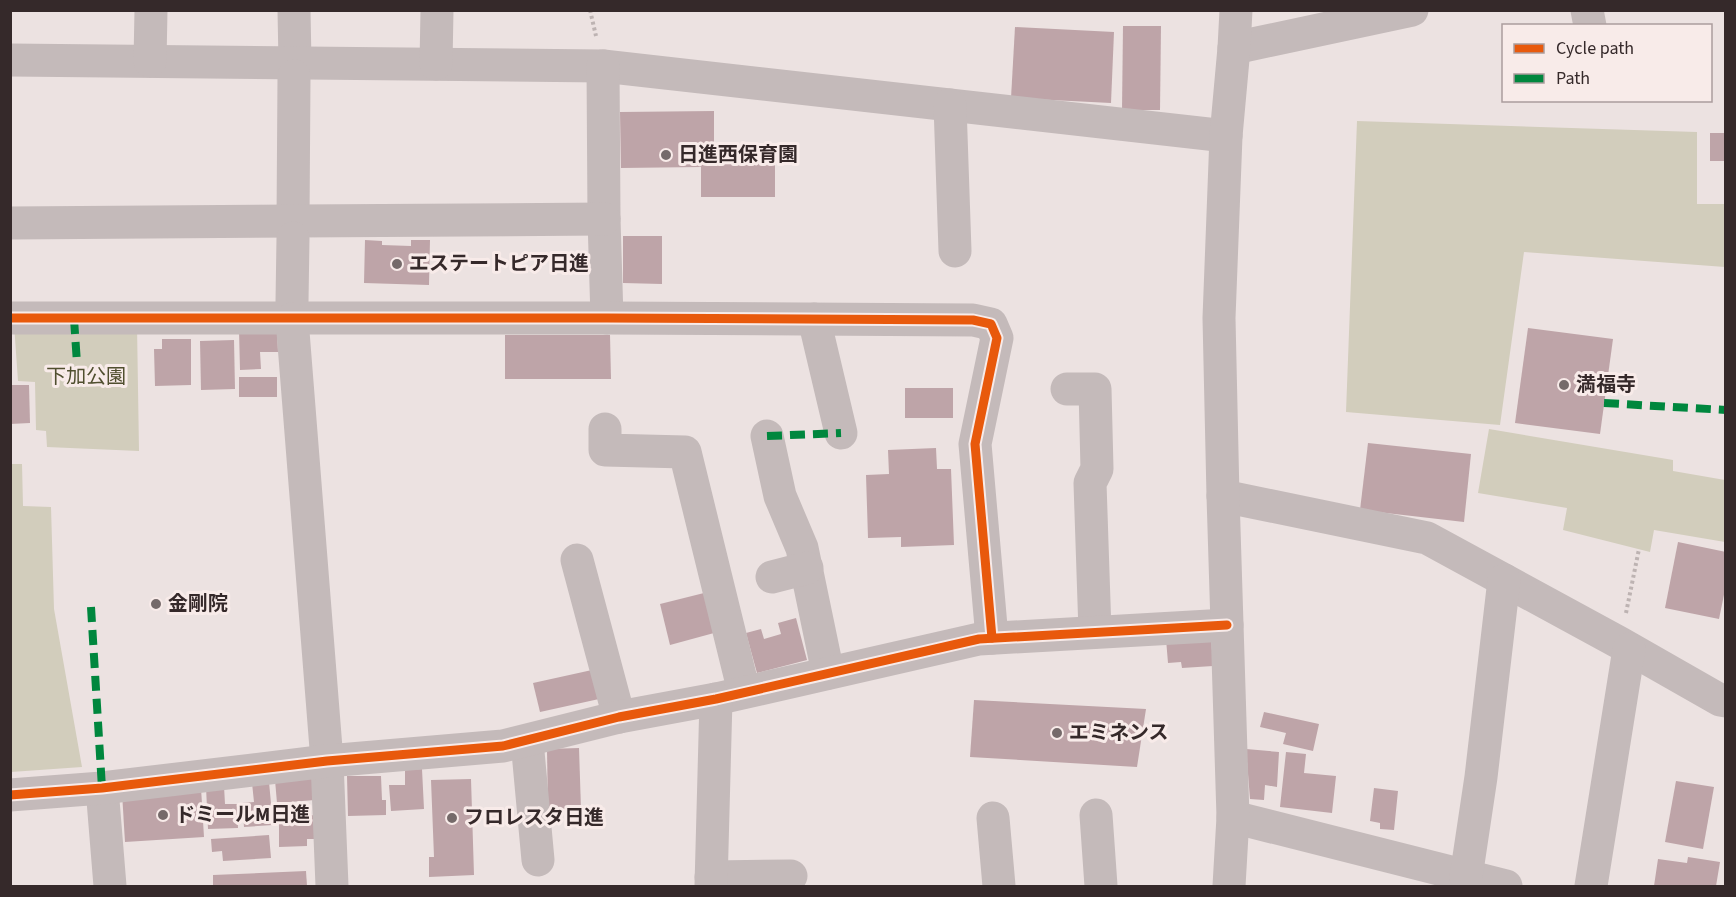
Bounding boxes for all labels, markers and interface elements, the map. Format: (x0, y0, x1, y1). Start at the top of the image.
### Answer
legend (1502, 24, 1712, 102)
text: Cycle path (1556, 36, 1634, 61)
text: Path (1556, 66, 1590, 91)
place label: 日進西保育園 (678, 141, 798, 169)
marker: 日進西保育園 (659, 148, 673, 162)
place label: エステートピア日進 (409, 250, 589, 278)
marker: エステートピア日進 (390, 257, 404, 271)
park label: 下加公園 (46, 363, 126, 391)
place label: 満福寺 (1576, 371, 1636, 399)
marker: 満福寺 (1557, 378, 1571, 392)
place label: 金剛院 (168, 590, 228, 618)
marker: 金剛院 (149, 597, 163, 611)
place label: エミネンス (1069, 719, 1169, 747)
marker: エミネンス (1050, 726, 1064, 740)
place label: ドミールM日進 (175, 801, 310, 829)
place label: フロレスタ日進 (464, 804, 604, 832)
marker: ドミールM日進 (156, 808, 170, 822)
marker: フロレスタ日進 (445, 811, 459, 825)

